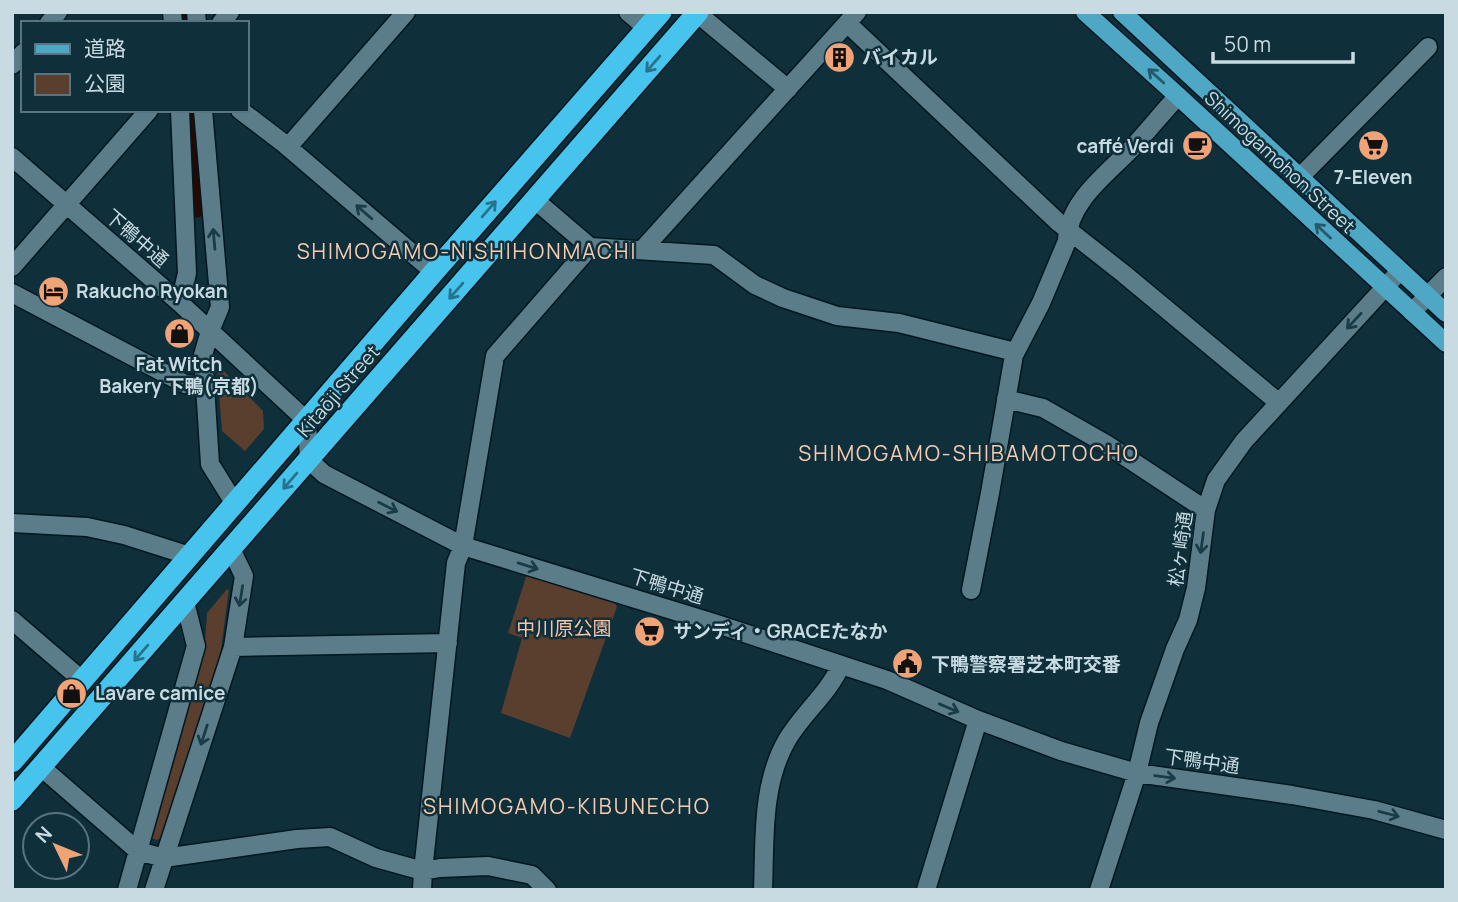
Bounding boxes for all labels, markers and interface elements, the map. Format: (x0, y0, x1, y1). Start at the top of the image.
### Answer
legend (21, 21, 248, 112)
scale bar (1213, 21, 1353, 65)
text: 50 m (1224, 30, 1271, 58)
text: 道路 (84, 34, 126, 62)
building icon: バイカル (822, 40, 856, 74)
place label: バイカル (862, 44, 938, 70)
one-way arrow (645, 54, 661, 72)
one-way arrow (1148, 68, 1165, 85)
text: 公園 (84, 69, 126, 97)
street label: Shimogamohon Street (1199, 85, 1361, 239)
cafe icon: caffé Verdi (1180, 129, 1214, 163)
supermarket icon: 7-Eleven (1356, 129, 1390, 163)
place label: caffé Verdi (1077, 133, 1174, 159)
place label: 7-Eleven (1334, 164, 1412, 190)
one-way arrow (481, 201, 497, 219)
street label: 下鴨中通 (100, 203, 174, 273)
one-way arrow (355, 204, 373, 220)
one-way arrow (1315, 222, 1332, 239)
one-way arrow (207, 228, 220, 251)
district label: SHIMOGAMO-NISHIHONMACHI (297, 237, 637, 265)
hotel icon: Rakucho Ryokan (36, 274, 70, 308)
place label: Rakucho Ryokan (76, 278, 228, 304)
one-way arrow (448, 282, 464, 300)
one-way arrow (1346, 312, 1363, 329)
shop icon: Fat Witch Bakery 下鴨(京都) (162, 316, 196, 350)
street label: Kitaōji Street (291, 339, 385, 443)
place label: Fat Witch Bakery 下鴨(京都) (99, 351, 259, 399)
district label: SHIMOGAMO-SHIBAMOTOCHO (798, 439, 1140, 467)
one-way arrow (282, 472, 298, 490)
one-way arrow (377, 501, 398, 514)
street label: 松ヶ崎通 (1162, 510, 1198, 588)
one-way arrow (1196, 532, 1209, 554)
one-way arrow (517, 560, 539, 573)
street label: 下鴨中通 (627, 562, 707, 610)
one-way arrow (234, 585, 247, 607)
supermarket icon: サンディ・GRACEたなか (633, 614, 667, 648)
park label: 中川原公園 (516, 615, 612, 641)
place label: サンディ・GRACEたなか (673, 618, 888, 644)
one-way arrow (133, 643, 149, 661)
public building icon: 下鴨警察署芝本町交番 (891, 647, 925, 681)
place label: 下鴨警察署芝本町交番 (931, 651, 1121, 677)
shop icon: Lavare camice (55, 676, 89, 710)
place label: Lavare camice (95, 680, 225, 706)
one-way arrow (938, 702, 959, 715)
one-way arrow (197, 723, 210, 745)
street label: 下鴨中通 (1163, 743, 1241, 779)
one-way arrow (1153, 770, 1176, 783)
district label: SHIMOGAMO-KIBUNECHO (423, 792, 711, 820)
one-way arrow (1378, 809, 1400, 822)
north arrow (21, 811, 91, 881)
text: N (29, 821, 58, 848)

